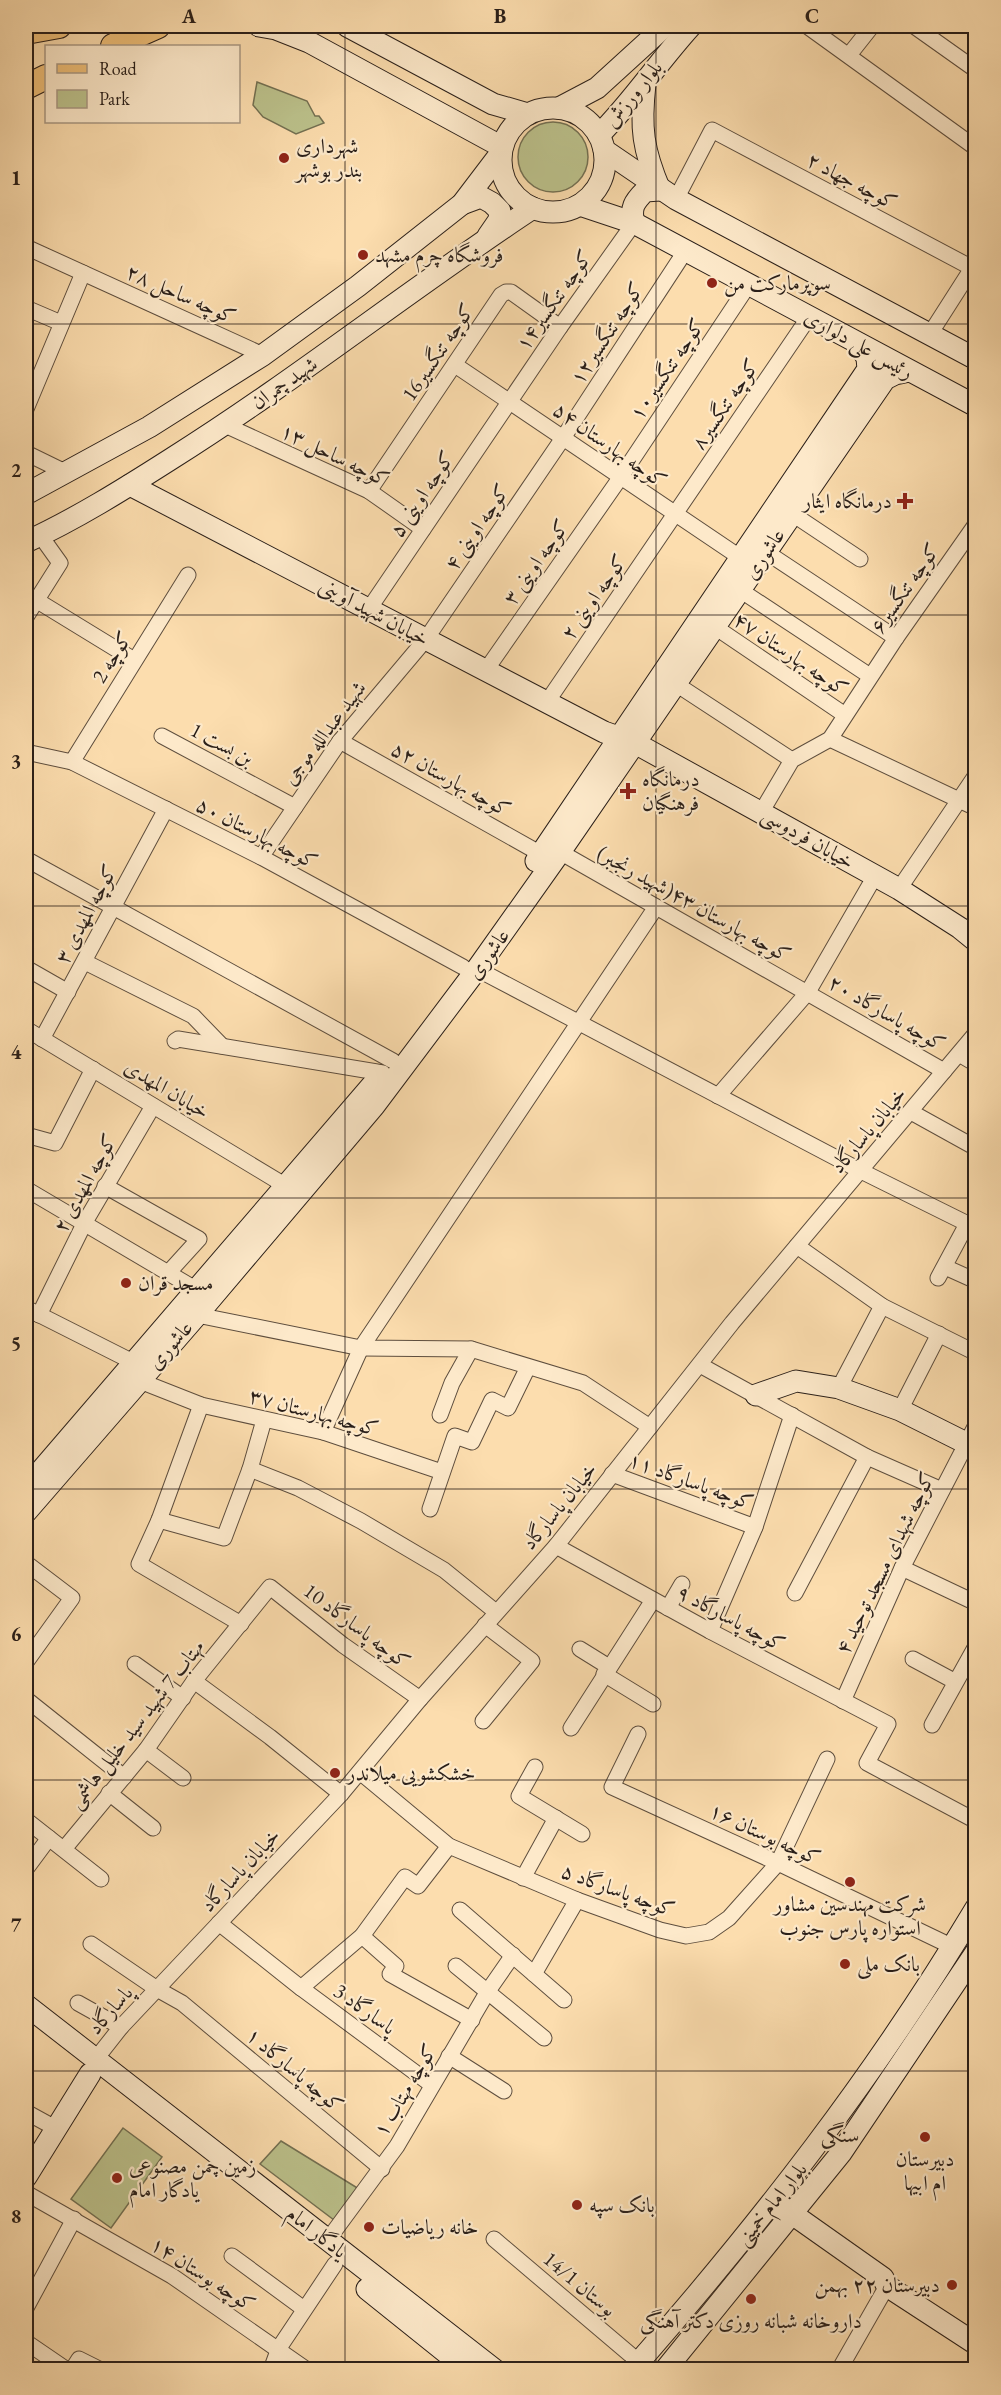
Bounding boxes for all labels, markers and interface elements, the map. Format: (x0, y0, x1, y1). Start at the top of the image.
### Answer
text: A (181, 3, 197, 29)
text: B (494, 3, 506, 29)
text: C (805, 3, 819, 29)
legend (45, 45, 240, 123)
street label: بلوار ورزش (597, 54, 668, 133)
text: Road (99, 57, 138, 80)
text: Park (99, 87, 130, 110)
place label: شهرداری بندر بوشهر (294, 132, 363, 184)
street label: کوچه جهاد ۲ (802, 145, 902, 217)
marker: شهرداری بندر بوشهر (277, 151, 291, 165)
text: 1 (11, 165, 21, 191)
place label: فروشگاه چرم مشهد (375, 241, 504, 273)
street label: کوچه تنگسیر۱۴ (509, 244, 599, 356)
marker: فروشگاه چرم مشهد (356, 248, 370, 262)
street label: کوچه ساحل ۲۸ (121, 257, 240, 332)
place label: سوپرمارکت من (724, 269, 831, 297)
street label: کوچه تنگسیر۱۲ (564, 276, 650, 390)
marker: سوپرمارکت من (705, 276, 719, 290)
street label: کوچه تنگسیر16 (395, 298, 481, 406)
street label: رئیس علی دلواری (798, 302, 919, 387)
street label: کوچه تنگسیر۱۰ (623, 313, 711, 425)
street label: شهید چمران (245, 350, 323, 416)
street label: کوچه تنگسیر۸ (684, 353, 766, 455)
street label: کوچه بهارستان ۵۴ (548, 395, 672, 495)
street label: کوچه ساحل ۱۳ (276, 417, 394, 494)
street label: کوچه اوینی ۵ (383, 445, 461, 543)
text: 2 (11, 457, 22, 483)
street label: کوچه اوینی ۴ (438, 478, 516, 576)
place label: درمانگاه ایثار (801, 487, 892, 514)
marker: درمانگاه ایثار (896, 492, 914, 510)
street label: کوچه اوینی ۳ (496, 514, 576, 610)
street label: عاشوری (737, 523, 791, 585)
street label: کوچه تنگسیر۶ (864, 537, 946, 639)
street label: کوچه اوینی ۲ (554, 549, 634, 645)
street label: خیابان شهید آوینی (314, 571, 434, 653)
street label: کوچه بهارستان ۴۷ (728, 605, 854, 703)
street label: کوچه 2 (85, 626, 139, 688)
street label: شهید عبدالله موجی (276, 675, 372, 791)
street label: بن بست 1 (186, 716, 259, 771)
street label: کوچه بهارستان ۵۲ (386, 735, 516, 823)
text: 3 (11, 748, 21, 774)
place label: درمانگاه فرهنگیان (642, 765, 700, 816)
marker: درمانگاه فرهنگیان (619, 782, 637, 800)
street label: کوچه بهارستان ۵۰ (191, 790, 323, 876)
street label: خیابان فردوسی (756, 800, 859, 877)
street label: کوچه بهارستان ۴۳(شهید رنجبر) (592, 839, 796, 969)
street label: کوچه المهدی ۳ (48, 859, 124, 969)
street label: عاشوری (460, 923, 515, 985)
street label: کوچه پاسارگاد ۲۰ (823, 968, 951, 1059)
text: 4 (11, 1039, 22, 1065)
street label: خیابان المهدی (120, 1053, 215, 1125)
street label: خیابان پاسارگاد (823, 1081, 913, 1180)
street label: کوچه المهدی ۲ (46, 1129, 124, 1237)
place label: مسجد قران (138, 1269, 213, 1296)
marker: مسجد قران (119, 1276, 133, 1290)
street label: عاشوری (141, 1314, 198, 1375)
text: 5 (11, 1330, 21, 1356)
street label: کوچه بهارستان ۳۷ (246, 1381, 382, 1443)
street label: کوچه پاسارگاد ۱۱ (624, 1445, 757, 1518)
street label: خیابان پاسارگاد (515, 1456, 604, 1556)
street label: کوچه شهدای مسجد توحید ۴ (829, 1467, 941, 1659)
street label: کوچه پاسارگاد 10 (297, 1577, 416, 1676)
street label: کوچه پاسارگاد ۹ (671, 1578, 790, 1659)
text: 6 (11, 1621, 22, 1647)
street label: مهتاب 7 شهید سید خلیل هاشمی (61, 1634, 212, 1815)
place label: خشکشویی میلاندر (345, 1759, 475, 1787)
marker: خشکشویی میلاندر (328, 1766, 342, 1780)
street label: کوچه بوستان ۱۶ (705, 1796, 825, 1872)
street label: خیابان پاسارگاد (194, 1822, 287, 1919)
street label: کوچه پاسارگاد ۵ (557, 1856, 679, 1924)
marker: شرکت مهندسین مشاور استواره پارس جنوب (843, 1875, 857, 1889)
place label: شرکت مهندسین مشاور استواره پارس جنوب (772, 1890, 926, 1943)
text: 7 (11, 1912, 22, 1938)
place label: بانک ملی (857, 1950, 920, 1980)
marker: بانک ملی (838, 1957, 852, 1971)
street label: پاسارگاد 3 (328, 1977, 403, 2043)
street label: پاسارگاد (81, 1979, 141, 2041)
street label: کوچه پاسارگاد ۱ (240, 2021, 350, 2120)
street label: کوچه مهتاب ۱ (366, 2039, 444, 2141)
district label: سنگی (821, 2120, 859, 2150)
marker: دبیرستان ام ابیها (918, 2130, 932, 2144)
place label: دبیرستان ام ابیها (896, 2145, 954, 2201)
place label: زمین چمن مصنوعی یادگار امام (129, 2152, 256, 2208)
street label: بلوار امام خمینی (729, 2156, 816, 2254)
marker: زمین چمن مصنوعی یادگار امام (110, 2171, 124, 2185)
place label: بانک سپه (589, 2191, 655, 2219)
marker: بانک سپه (570, 2198, 584, 2212)
street label: یادگار امام (278, 2199, 354, 2268)
text: 8 (11, 2203, 21, 2229)
place label: خانه ریاضیات (381, 2213, 478, 2240)
marker: خانه ریاضیات (362, 2220, 376, 2234)
street label: کوچه بوستان ۱۴ (145, 2230, 261, 2318)
street label: بوستان 14/1 (538, 2245, 623, 2322)
place label: دبیرستان ۲۲ بهمن (814, 2271, 940, 2299)
marker: دبیرستان ۲۲ بهمن (945, 2278, 959, 2292)
marker: داروخانه شبانه روزی دکتر آهنگی (744, 2292, 758, 2306)
place label: داروخانه شبانه روزی دکتر آهنگی (640, 2307, 862, 2335)

